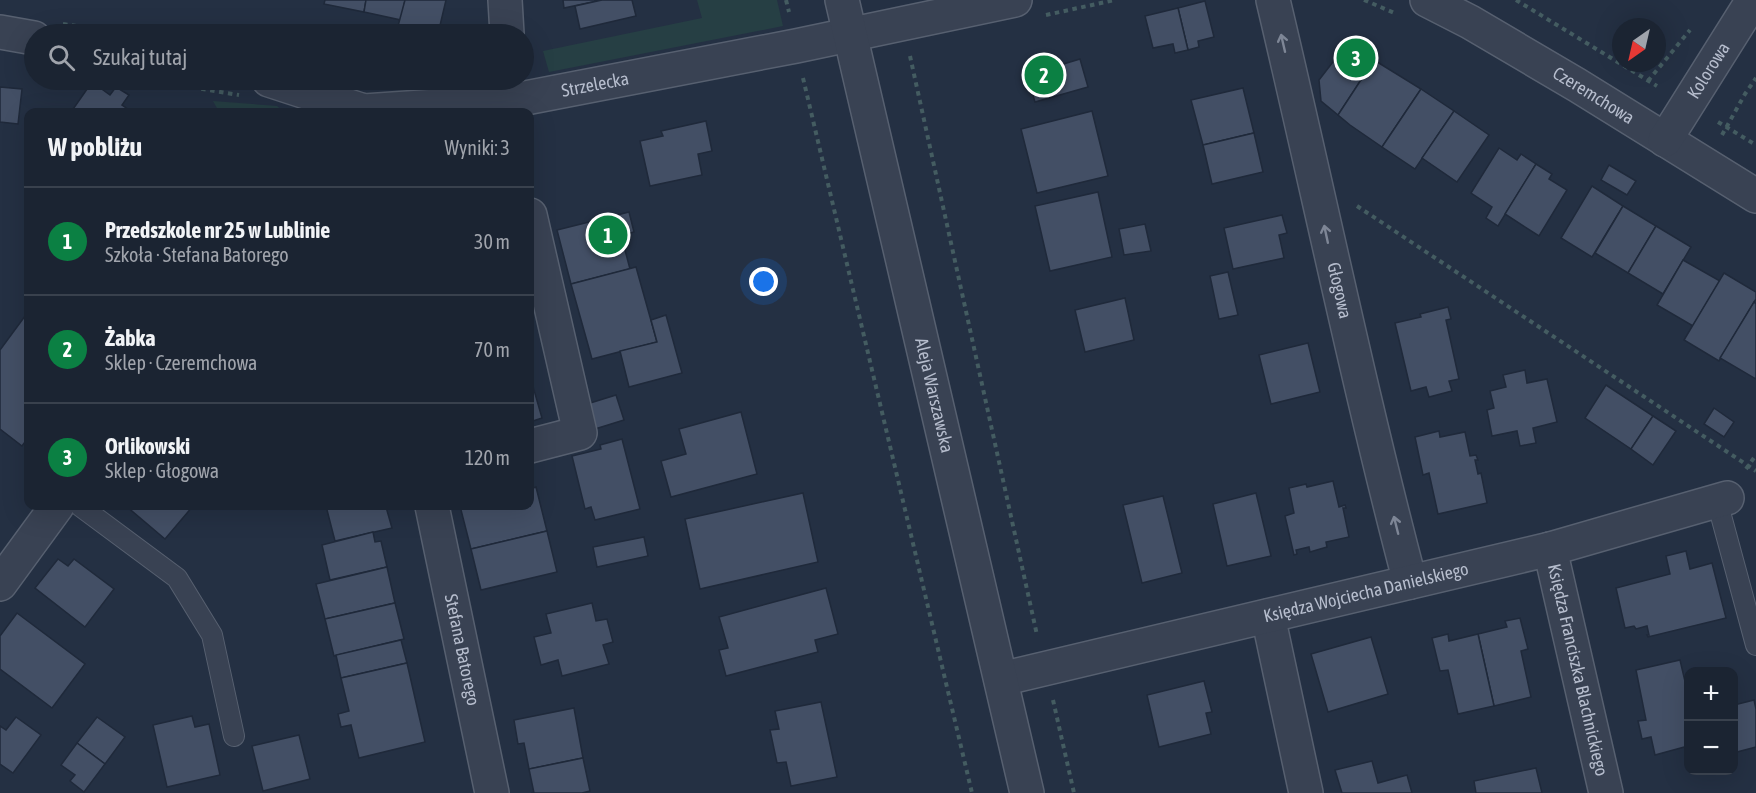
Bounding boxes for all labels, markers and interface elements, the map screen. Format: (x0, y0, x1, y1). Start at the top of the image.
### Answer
north arrow (1612, 18, 1666, 72)
search box (24, 24, 534, 90)
one-way arrow (1277, 34, 1289, 53)
pin: 3 (1336, 36, 1376, 80)
street label: Kolorowa (1683, 38, 1734, 102)
icon: search (45, 41, 78, 74)
text: Szukaj tutaj (93, 44, 187, 70)
pin: 2 (1024, 52, 1064, 98)
street label: Czeremchowa (1549, 62, 1638, 128)
street label: Strzelecka (560, 67, 631, 101)
text: W pobliżu (48, 132, 142, 162)
text: Wyniki: 3 (444, 136, 510, 159)
pin: 1 (588, 212, 628, 258)
text: Przedszkole nr 25 w Lublinie (105, 217, 330, 243)
one-way arrow (1320, 224, 1331, 244)
text: 1 (63, 230, 72, 253)
text: 30 m (474, 230, 510, 253)
text: Szkoła · Stefana Batorego (105, 243, 289, 266)
street label: Głogowa (1323, 260, 1357, 321)
your location (749, 267, 778, 296)
text: Żabka (105, 325, 155, 351)
street label: Aleja Warszawska (911, 336, 958, 455)
text: 2 (63, 338, 72, 361)
text: 70 m (474, 338, 510, 361)
text: Sklep · Czeremchowa (105, 351, 257, 374)
text: Orlikowski (105, 433, 190, 459)
text: 3 (63, 446, 72, 469)
text: 120 m (465, 446, 510, 469)
text: Sklep · Głogowa (105, 459, 219, 482)
one-way arrow (1389, 516, 1401, 535)
street label: Księdza Wojciecha Danielskiego (1261, 558, 1470, 626)
street label: Księdza Franciszka Blachnickiego (1544, 562, 1613, 778)
street label: Stefana Batorego (441, 592, 484, 707)
map controls (1684, 667, 1738, 775)
button: + (1684, 667, 1738, 721)
button: − (1684, 721, 1738, 775)

